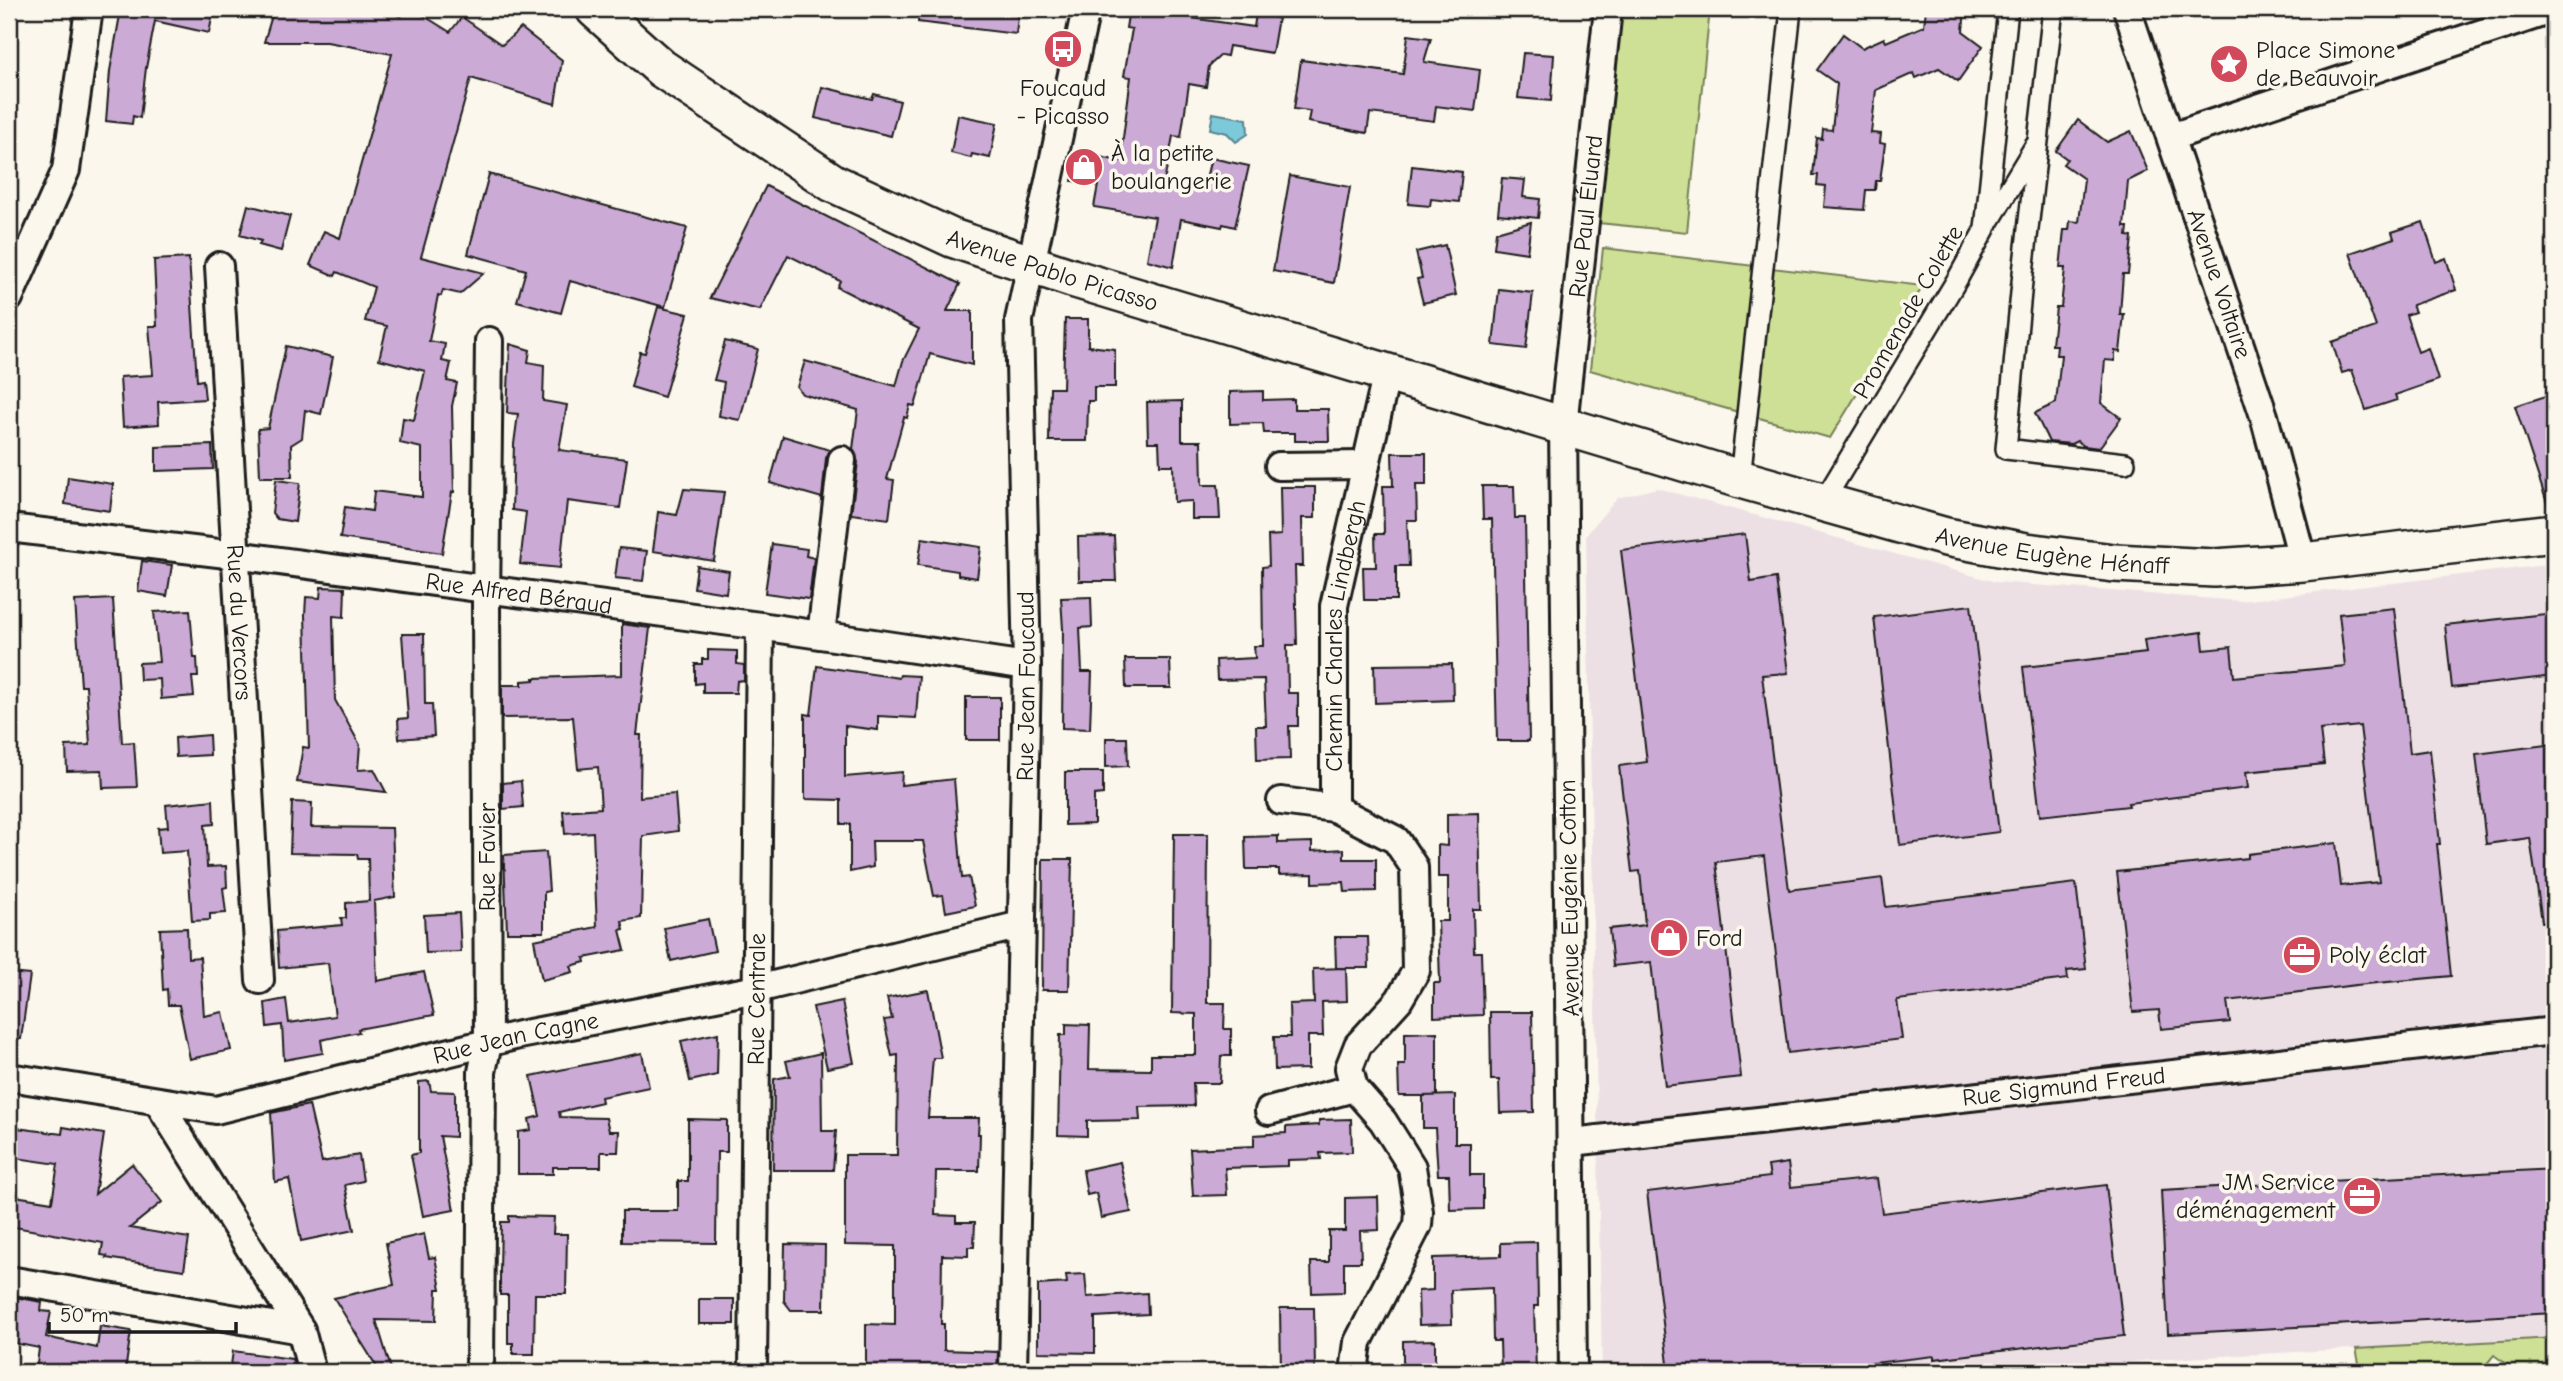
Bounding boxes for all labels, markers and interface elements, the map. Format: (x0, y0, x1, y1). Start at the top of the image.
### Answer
bus stop icon: Foucaud - Picasso (1042, 28, 1084, 70)
place label: Place Simone de Beauvoir (2256, 36, 2395, 92)
place icon: Place Simone de Beauvoir (2208, 43, 2250, 85)
place label: Foucaud - Picasso (1016, 74, 1110, 130)
street label: Rue Paul Éluard (1563, 134, 1608, 299)
place label: À la petite boulangerie (1111, 139, 1231, 195)
shop icon: À la petite boulangerie (1063, 146, 1105, 188)
street label: Avenue Voltaire (2181, 206, 2258, 362)
street label: Promenade Colette (1847, 220, 1969, 404)
street label: Avenue Pablo Picasso (943, 223, 1161, 317)
street label: Chemin Charles Lindbergh (1320, 497, 1372, 772)
street label: Avenue Eugène Hénaff (1933, 521, 2170, 580)
street label: Rue du Vercors (221, 544, 258, 701)
street label: Rue Alfred Béraud (424, 567, 614, 620)
street label: Rue Jean Foucaud (1011, 591, 1041, 781)
street label: Avenue Eugénie Cotton (1553, 779, 1585, 1017)
street label: Rue Favier (473, 802, 501, 911)
shop icon: Ford (1648, 917, 1690, 959)
place label: Ford (1696, 924, 1743, 952)
street label: Rue Centrale (742, 933, 771, 1065)
office icon: Poly éclat (2281, 934, 2323, 976)
place label: Poly éclat (2329, 941, 2427, 969)
street label: Rue Jean Cagne (430, 1006, 601, 1070)
street label: Rue Sigmund Freud (1961, 1061, 2167, 1112)
place label: JM Service déménagement (2176, 1168, 2336, 1224)
office icon: JM Service déménagement (2341, 1175, 2383, 1217)
scale bar (49, 1290, 236, 1334)
text: 50 m (60, 1303, 109, 1327)

